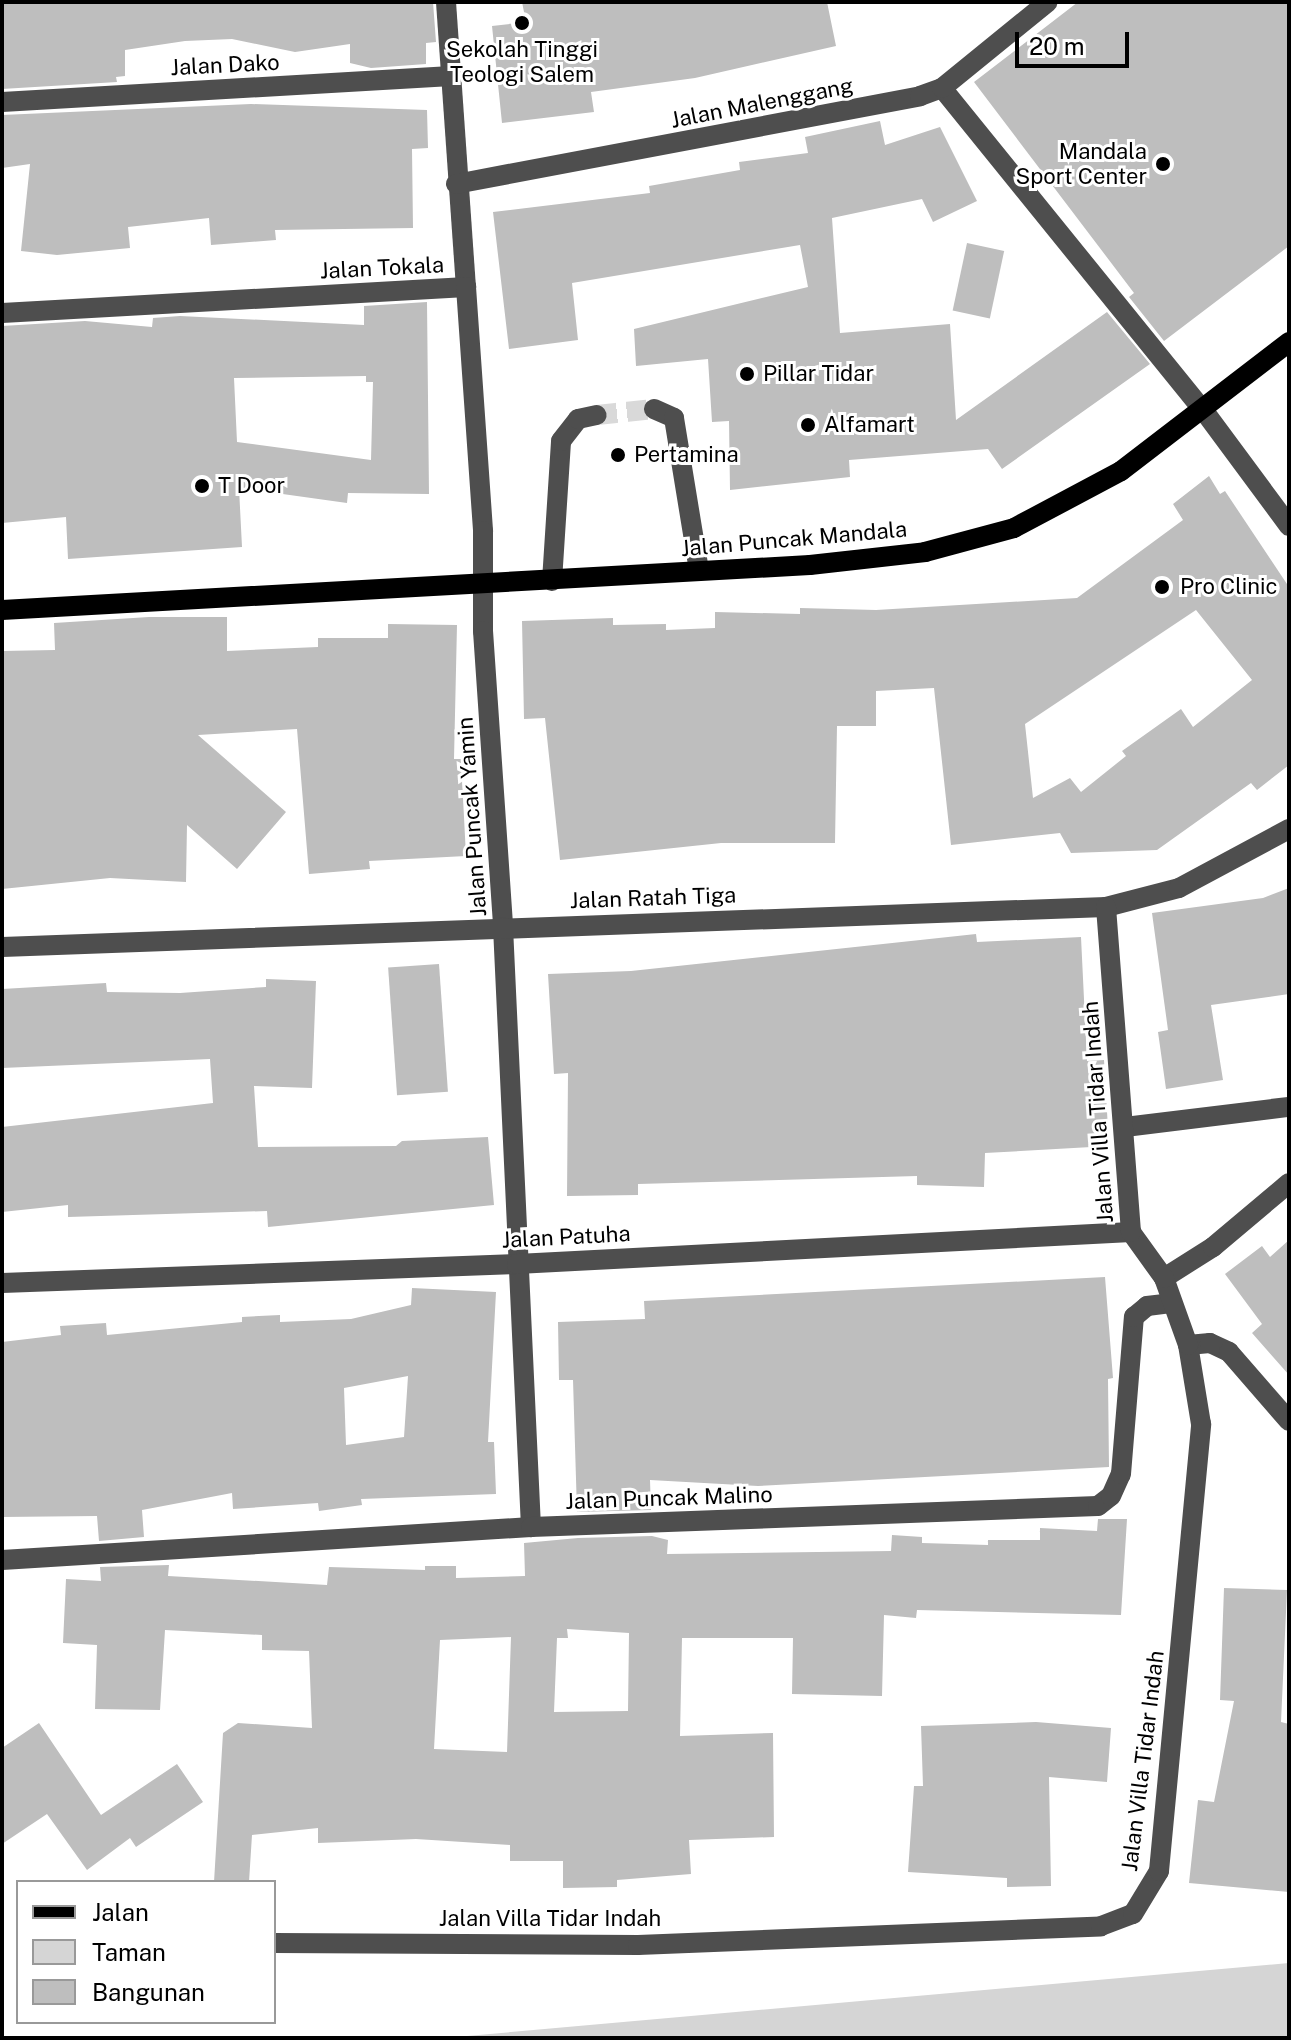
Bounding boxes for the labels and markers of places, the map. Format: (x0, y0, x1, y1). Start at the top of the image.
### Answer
marker: Sekolah Tinggi Teologi Salem (513, 14, 531, 32)
place label: Sekolah Tinggi Teologi Salem (446, 36, 598, 88)
place label: Mandala Sport Center (1015, 138, 1147, 190)
marker: Mandala Sport Center (1154, 155, 1172, 173)
place label: Pillar Tidar (763, 361, 874, 387)
marker: Pillar Tidar (738, 365, 756, 383)
place label: Alfamart (824, 412, 915, 438)
marker: Alfamart (799, 416, 817, 434)
place label: Pertamina (634, 442, 739, 468)
marker: Pertamina (609, 446, 627, 464)
place label: T Door (218, 473, 285, 499)
marker: T Door (193, 477, 211, 495)
place label: Pro Clinic (1180, 574, 1278, 600)
marker: Pro Clinic (1151, 576, 1173, 598)

